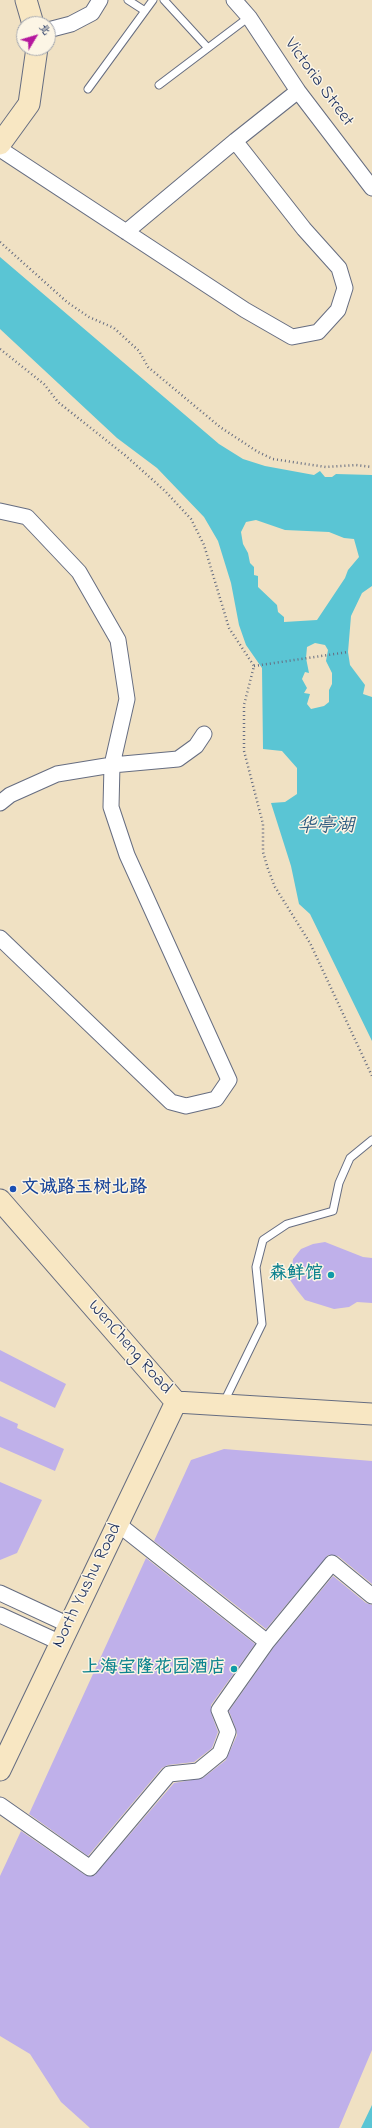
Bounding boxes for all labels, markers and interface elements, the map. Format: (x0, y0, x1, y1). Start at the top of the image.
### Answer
north arrow (16, 16, 56, 56)
text: 北 (35, 20, 54, 38)
street label: Victoria Street (279, 34, 357, 132)
water label: 华亭湖 (298, 817, 354, 839)
place label: 文诚路玉树北路 (21, 1178, 147, 1200)
marker: 文诚路玉树北路 (8, 1184, 18, 1194)
place label: 森鲜馆 (269, 1264, 323, 1286)
marker: 森鲜馆 (326, 1270, 336, 1280)
street label: WenCheng Road (82, 1296, 176, 1400)
street label: North Yushu Road (48, 1520, 128, 1652)
place label: 上海宝隆花园酒店 (82, 1658, 226, 1680)
marker: 上海宝隆花园酒店 (229, 1664, 239, 1674)

